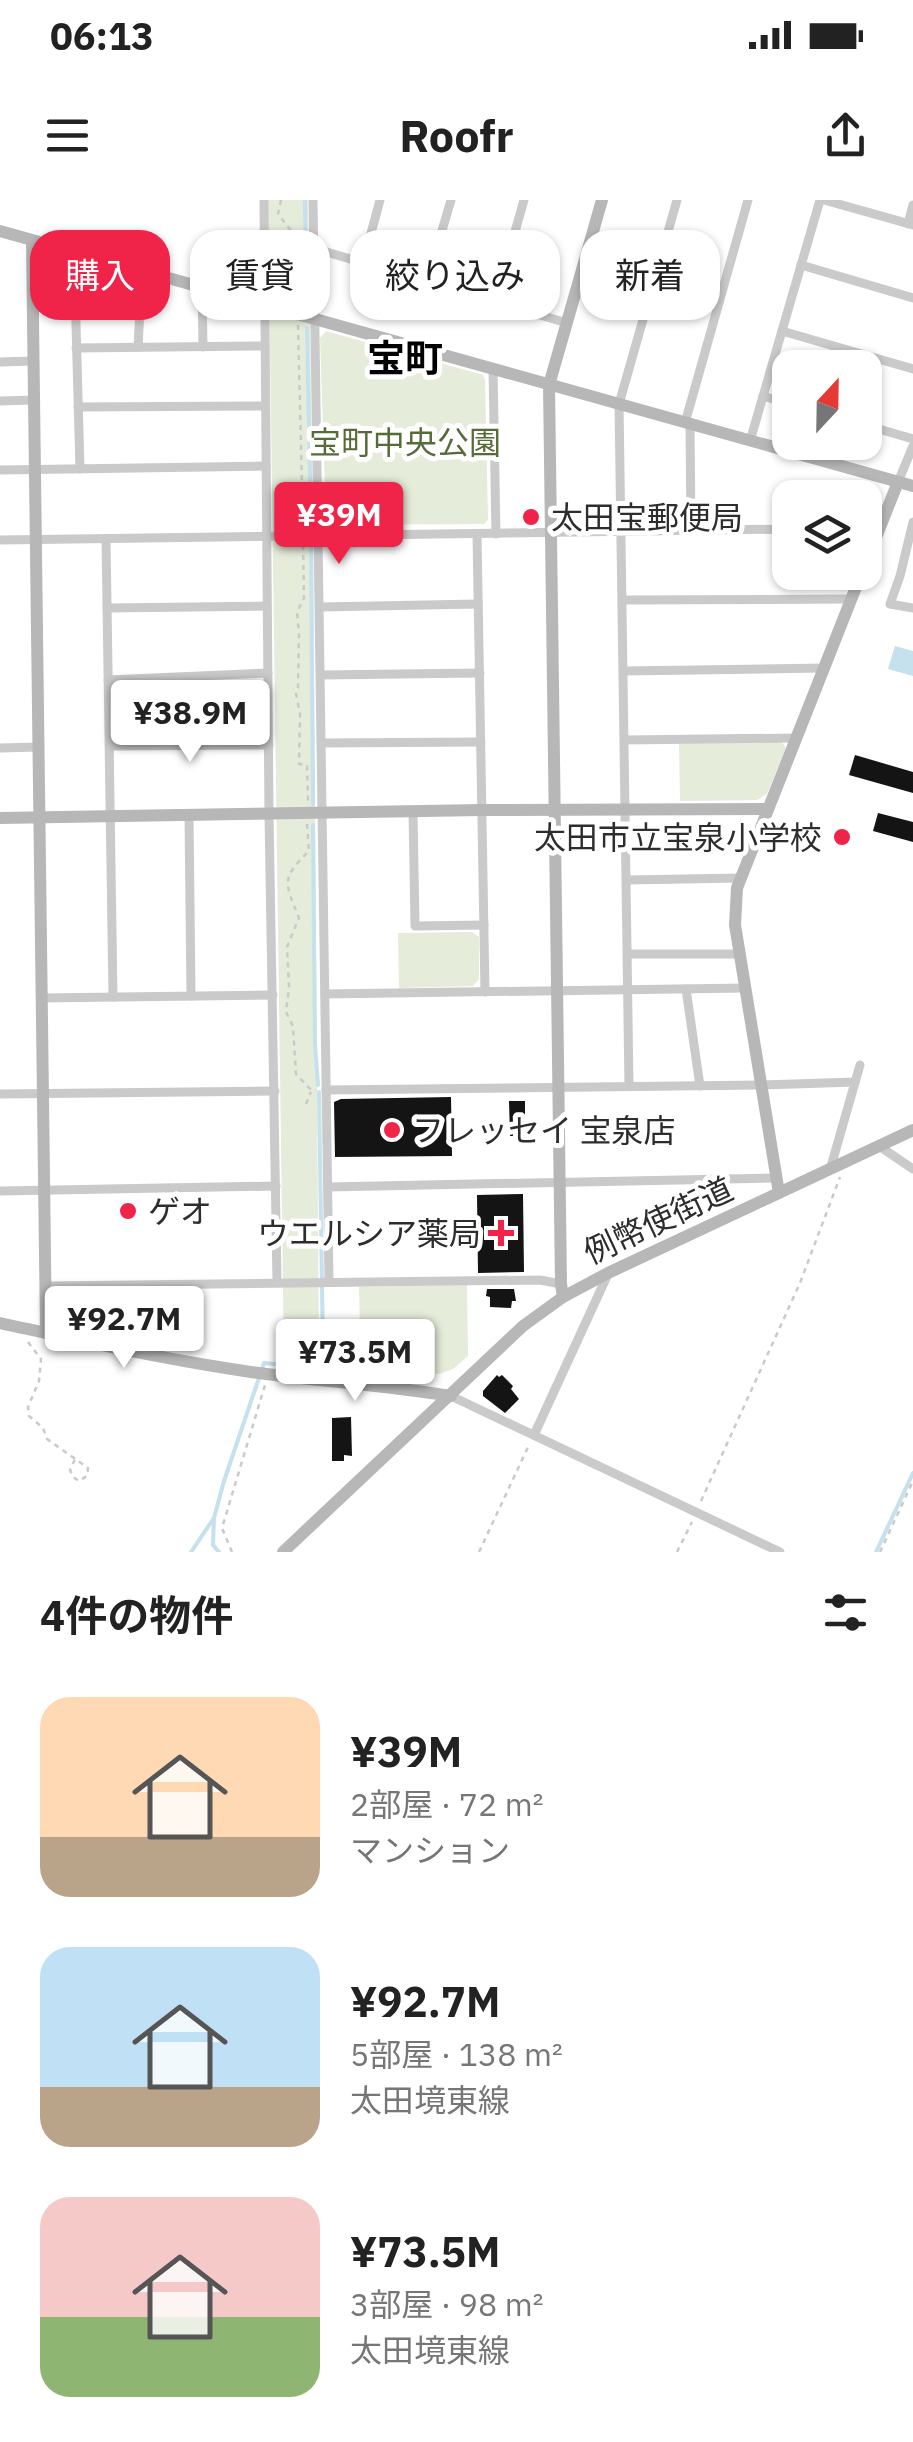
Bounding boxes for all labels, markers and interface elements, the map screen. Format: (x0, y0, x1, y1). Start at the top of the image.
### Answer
text: 06:13 (50, 11, 154, 60)
text: Roofr (399, 106, 514, 164)
icon: menu (40, 108, 95, 163)
icon: share (818, 108, 873, 163)
chip: 購入 (30, 230, 170, 320)
chip: 賃貸 (190, 230, 330, 320)
chip: 絞り込み (350, 230, 560, 320)
chip: 新着 (580, 230, 720, 320)
district label: 宝町 (367, 333, 443, 382)
north arrow (772, 350, 882, 460)
map controls (772, 350, 882, 590)
park label: 宝町中央公園 (309, 421, 501, 463)
button: layers (772, 480, 882, 590)
pin: ¥39M (280, 482, 398, 567)
text: ¥39M (296, 493, 382, 535)
place label: 太田宝郵便局 (551, 496, 743, 538)
marker: 太田宝郵便局 (520, 506, 542, 528)
pin: ¥38.9M (109, 680, 271, 765)
text: ¥38.9M (133, 691, 247, 733)
place label: 太田市立宝泉小学校 (534, 816, 822, 858)
marker: 太田市立宝泉小学校 (831, 826, 853, 848)
place label: フレッセイ 宝泉店 (412, 1109, 676, 1151)
marker: フレッセイ 宝泉店 (381, 1119, 403, 1141)
street label: 例幣使街道 (577, 1167, 739, 1273)
place label: ゲオ (148, 1190, 212, 1232)
marker: ゲオ (117, 1200, 139, 1222)
place label: ウエルシア薬局 (257, 1212, 481, 1254)
marker: ウエルシア薬局 (490, 1222, 512, 1244)
pin: ¥92.7M (43, 1286, 205, 1371)
text: ¥92.7M (67, 1297, 181, 1339)
pin: ¥73.5M (274, 1319, 436, 1404)
text: ¥73.5M (298, 1330, 412, 1372)
icon: filters (818, 1585, 873, 1640)
text: 4件の物件 (40, 1588, 233, 1643)
text: ¥39M (350, 1724, 462, 1779)
icon: home (120, 1737, 240, 1857)
text: 2部屋 · 72 m² (350, 1783, 544, 1825)
text: マンション (350, 1829, 510, 1871)
text: ¥92.7M (350, 1974, 500, 2029)
icon: home (120, 1987, 240, 2107)
text: 5部屋 · 138 m² (350, 2033, 563, 2075)
text: 太田境東線 (350, 2079, 510, 2121)
text: ¥73.5M (350, 2224, 500, 2279)
icon: home (120, 2237, 240, 2357)
text: 3部屋 · 98 m² (350, 2283, 544, 2325)
text: 太田境東線 (350, 2329, 510, 2371)

